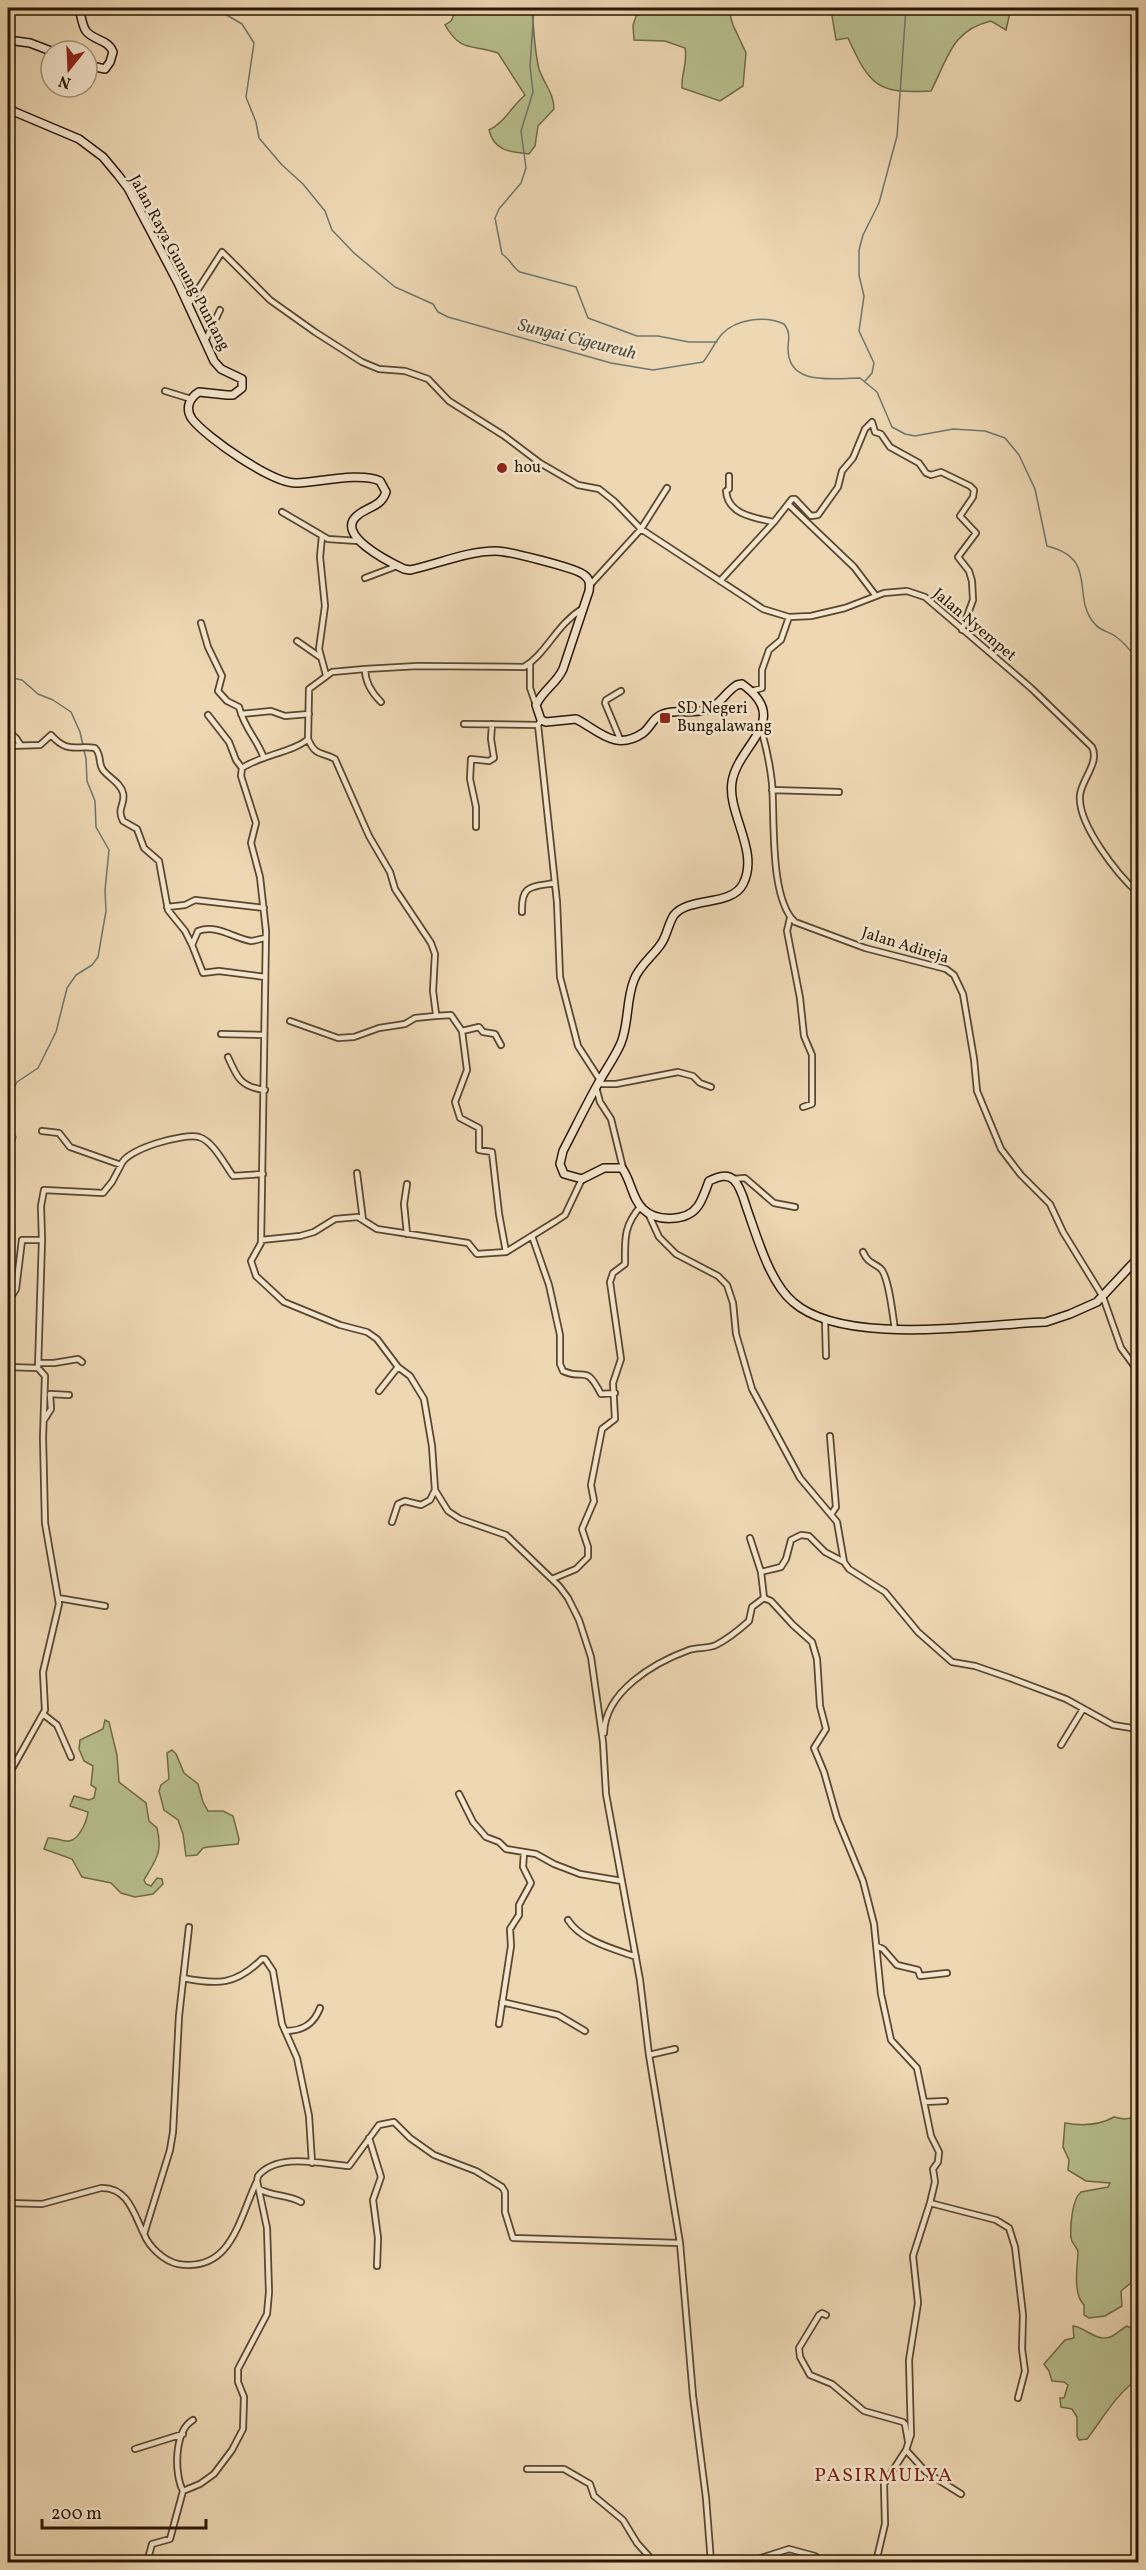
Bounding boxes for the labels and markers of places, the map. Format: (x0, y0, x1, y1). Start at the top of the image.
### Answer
place label: hou (514, 457, 541, 479)
marker: hou (495, 461, 509, 475)
place label: SD Negeri Bungalawang (677, 698, 772, 738)
marker: SD Negeri Bungalawang (658, 711, 672, 725)

